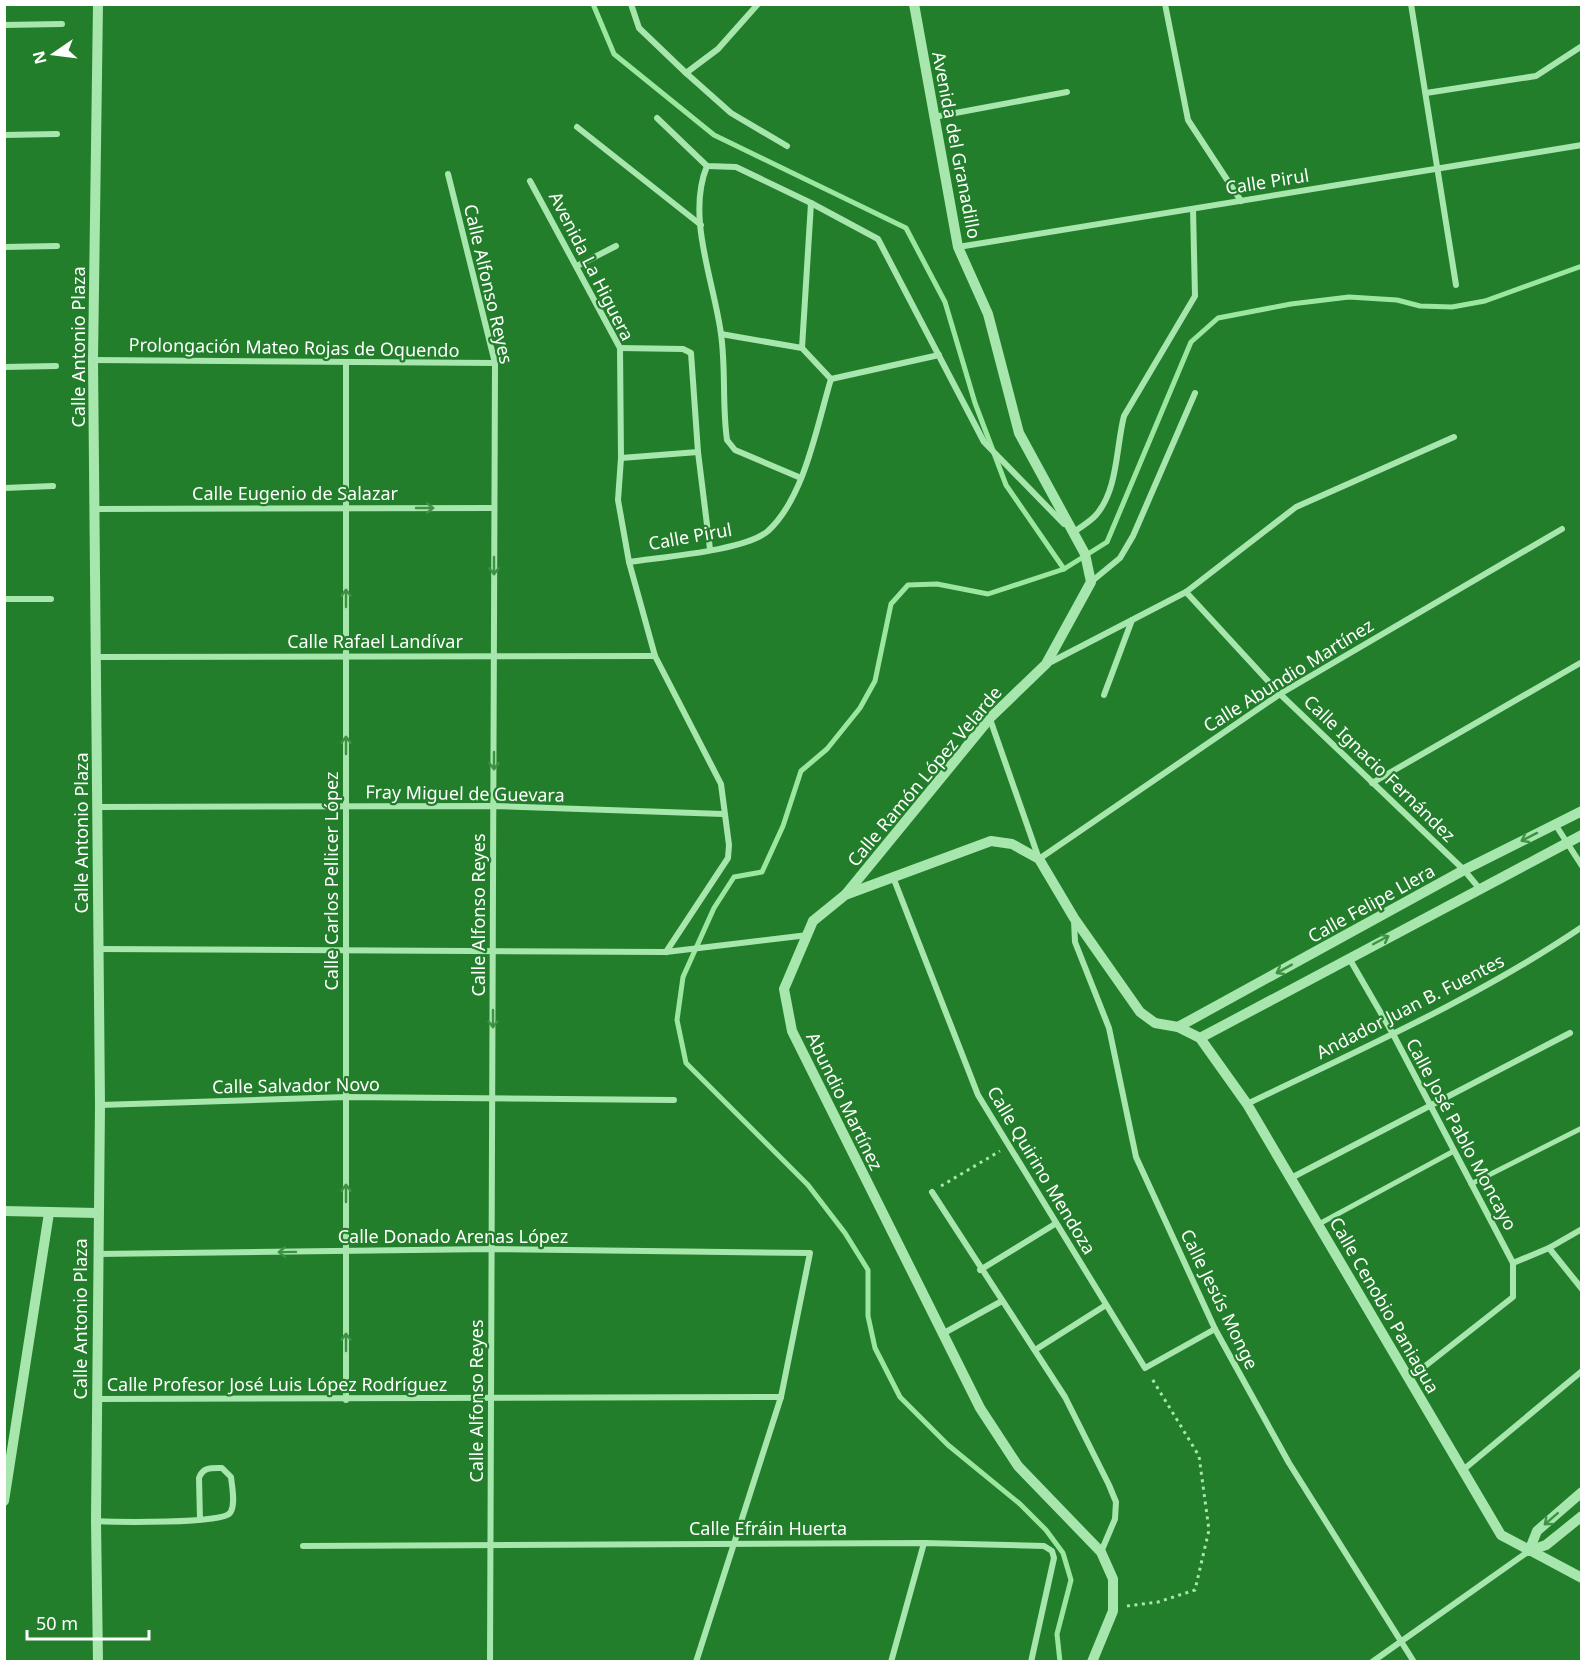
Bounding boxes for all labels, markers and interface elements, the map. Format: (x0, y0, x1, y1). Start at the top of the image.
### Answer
north arrow (24, 24, 84, 84)
text: N (27, 49, 52, 67)
street label: Avenida del Granadillo (927, 49, 987, 241)
street label: Calle Pirul (1223, 163, 1311, 199)
street label: Avenida La Higuera (544, 187, 640, 345)
street label: Calle Alfonso Reyes (459, 202, 519, 366)
street label: Calle Antonio Plaza (66, 266, 90, 428)
street label: Prolongación Mateo Rojas de Oquendo (128, 332, 460, 362)
street label: Calle Eugenio de Salazar (192, 481, 399, 505)
one-way arrow (415, 502, 435, 514)
street label: Calle Pirul (646, 517, 734, 555)
one-way arrow (488, 556, 500, 576)
one-way arrow (340, 588, 352, 608)
street label: Calle Abundio Martínez (1198, 613, 1378, 737)
street label: Calle Rafael Landívar (287, 629, 463, 653)
street label: Calle Ramón López Velarde (841, 681, 1007, 871)
street label: Calle Ignacio Fernández (1299, 689, 1461, 847)
one-way arrow (340, 735, 352, 755)
one-way arrow (488, 751, 499, 771)
street label: Calle Antonio Plaza (69, 752, 93, 914)
street label: Calle Carlos Pellicer López (319, 771, 343, 991)
street label: Fray Miguel de Guevara (365, 779, 565, 807)
one-way arrow (1520, 831, 1538, 843)
street label: Calle Alfonso Reyes (466, 833, 490, 997)
street label: Calle Felipe Llera (1303, 858, 1439, 948)
one-way arrow (1371, 934, 1389, 945)
street label: Andador Juan B. Fuentes (1312, 948, 1508, 1064)
one-way arrow (1276, 963, 1293, 975)
one-way arrow (487, 1009, 499, 1029)
street label: Abundio Martínez (801, 1028, 889, 1174)
street label: Calle José Pablo Moncayo (1401, 1034, 1523, 1234)
street label: Calle Salvador Novo (212, 1072, 380, 1098)
street label: Calle Quirino Mendoza (982, 1081, 1102, 1259)
one-way arrow (340, 1184, 352, 1204)
street label: Calle Cenobio Paniagua (1325, 1213, 1445, 1397)
street label: Calle Donado Arenas López (338, 1224, 568, 1248)
street label: Calle Jesús Monge (1176, 1225, 1264, 1373)
street label: Calle Antonio Plaza (68, 1238, 92, 1400)
one-way arrow (278, 1246, 298, 1258)
street label: Calle Alfonso Reyes (464, 1319, 488, 1483)
one-way arrow (340, 1332, 352, 1352)
street label: Calle Profesor José Luis López Rodríguez (107, 1372, 447, 1396)
one-way arrow (1543, 1512, 1559, 1525)
street label: Calle Efráin Huerta (689, 1516, 847, 1540)
scale bar (27, 1603, 148, 1641)
text: 50 m (36, 1611, 78, 1635)

